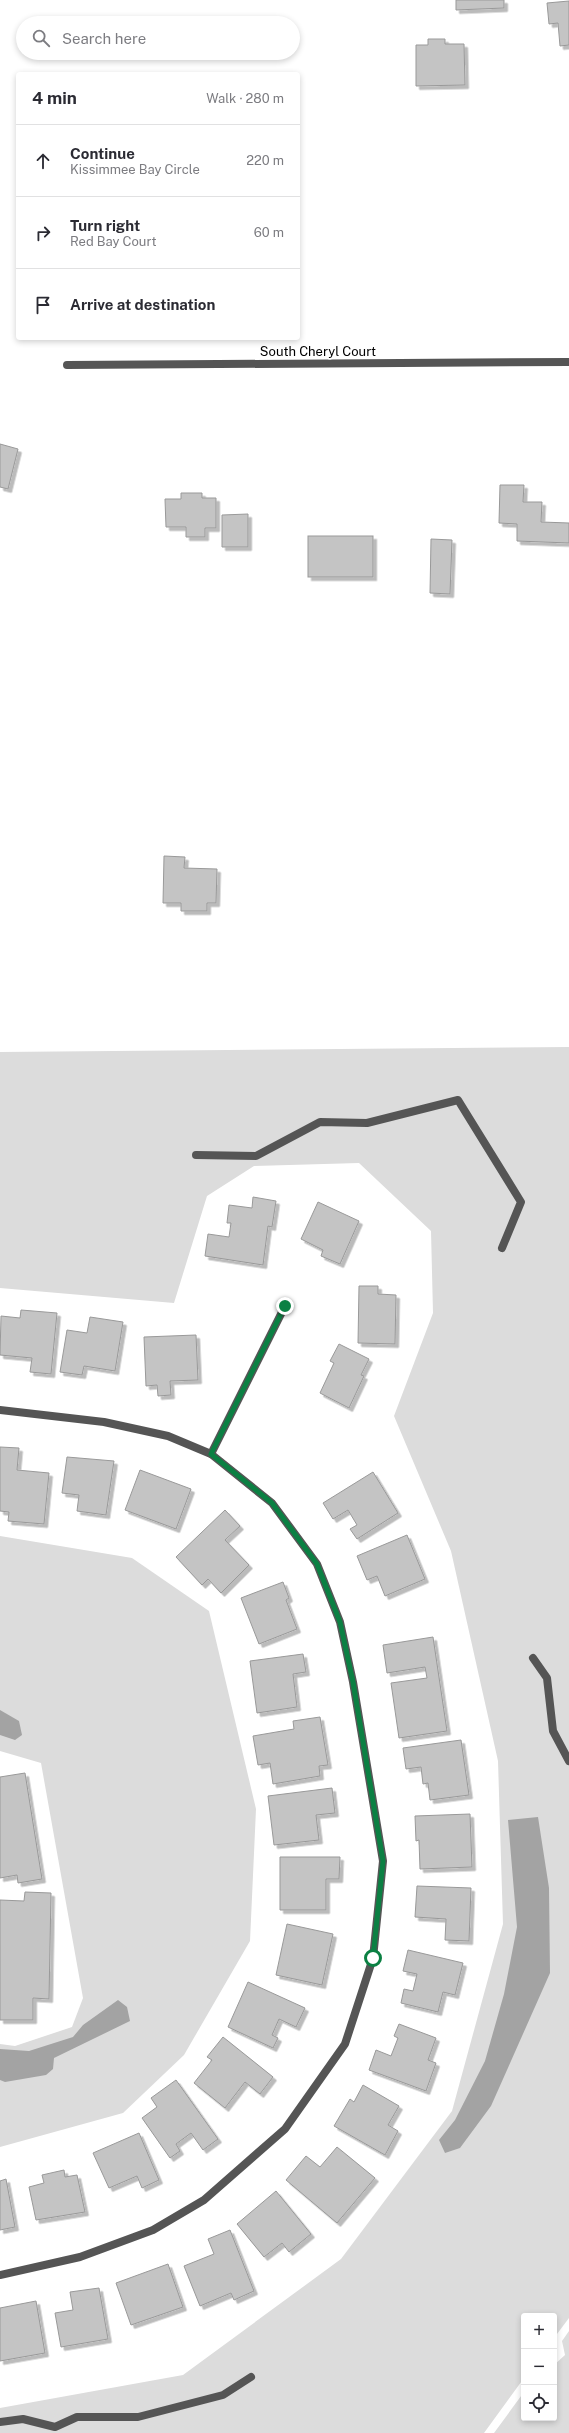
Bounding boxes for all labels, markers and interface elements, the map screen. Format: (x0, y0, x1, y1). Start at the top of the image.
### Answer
search box (16, 16, 300, 60)
icon: search (30, 27, 52, 49)
text: Search here (62, 30, 146, 47)
text: 4 min (32, 88, 77, 108)
text: Walk · 280 m (206, 91, 284, 106)
text: Continue (70, 145, 135, 162)
icon: ahead (32, 150, 54, 172)
text: 220 m (246, 153, 284, 168)
text: Kissimmee Bay Circle (70, 162, 200, 177)
text: Turn right (70, 217, 140, 234)
icon: right (32, 222, 54, 244)
text: 60 m (254, 225, 284, 240)
text: Red Bay Court (70, 234, 156, 249)
icon: arrive (32, 294, 54, 316)
text: Arrive at destination (70, 296, 215, 313)
street label: South Cheryl Court (260, 344, 376, 359)
route end (276, 1297, 294, 1315)
route start (364, 1949, 382, 1967)
map controls (521, 2313, 557, 2421)
button: + (521, 2313, 557, 2349)
button: − (521, 2349, 557, 2385)
button: locate (521, 2385, 557, 2421)

